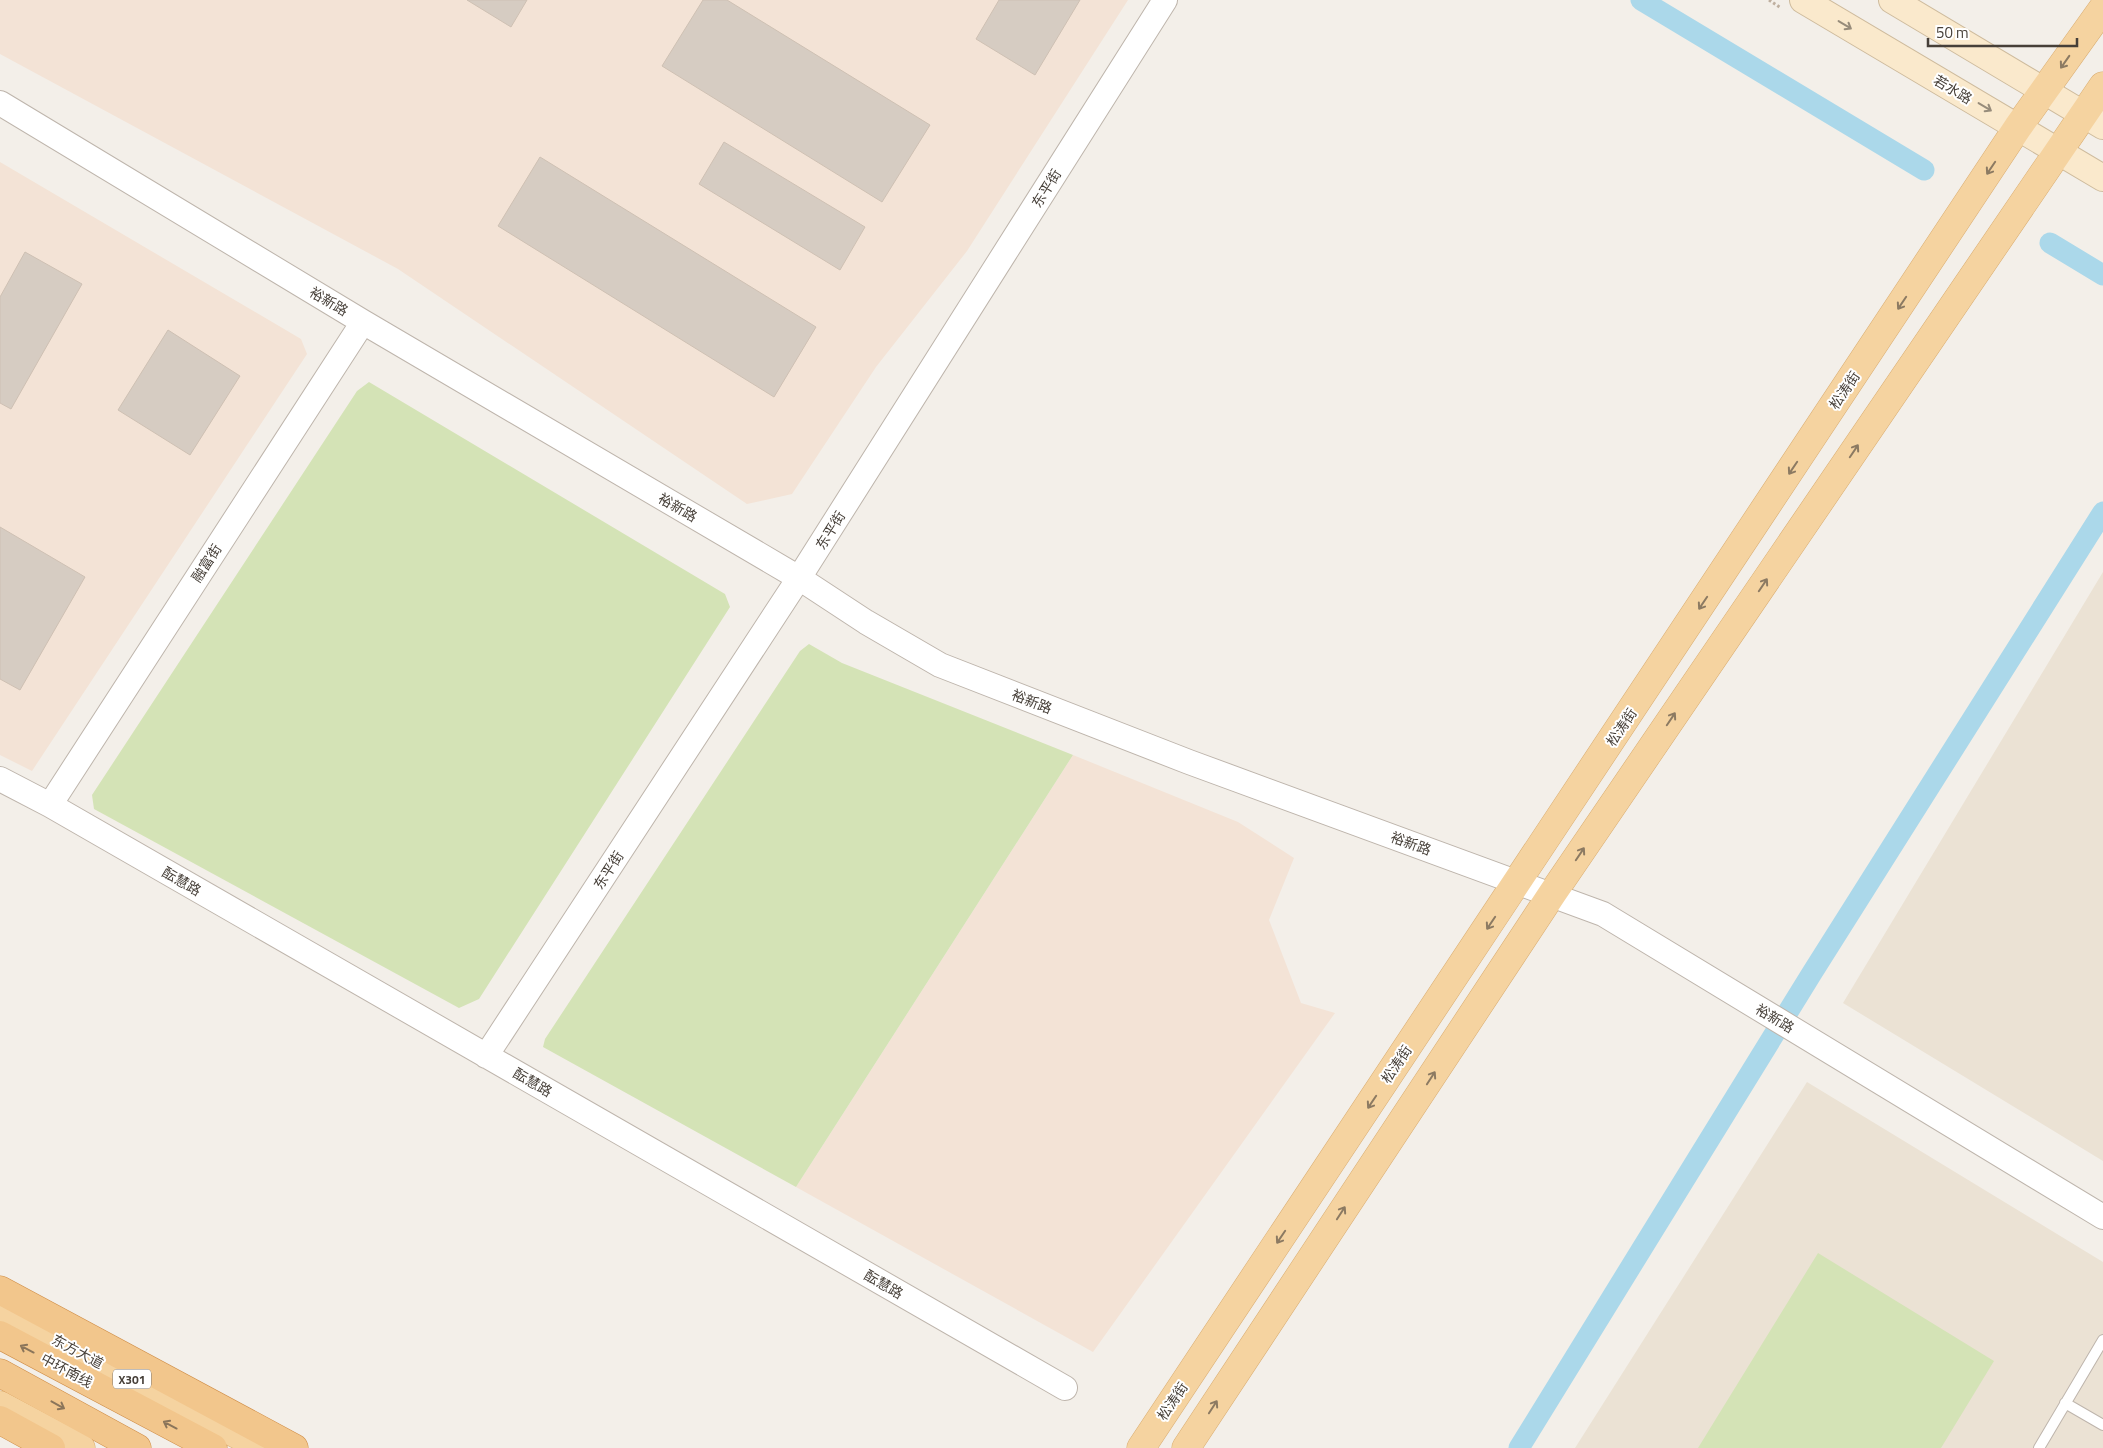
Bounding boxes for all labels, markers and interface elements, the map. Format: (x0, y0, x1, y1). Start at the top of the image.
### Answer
scale bar (1928, 15, 2077, 47)
one-way arrow (1838, 20, 1852, 30)
text: 50 m (1936, 21, 1969, 44)
one-way arrow (2060, 55, 2070, 69)
street label: 若水路 (1930, 69, 1976, 109)
one-way arrow (1978, 103, 1992, 113)
one-way arrow (1986, 160, 1996, 174)
street label: 东平街 (1026, 165, 1066, 211)
street label: 裕新路 (306, 281, 352, 321)
one-way arrow (1896, 296, 1907, 310)
street label: 松涛街 (1824, 367, 1864, 413)
one-way arrow (1849, 444, 1859, 458)
one-way arrow (1787, 460, 1797, 474)
street label: 裕新路 (655, 487, 701, 527)
street label: 东平街 (810, 507, 850, 553)
street label: 融富街 (186, 540, 226, 586)
one-way arrow (1757, 578, 1768, 592)
one-way arrow (1698, 596, 1708, 610)
street label: 裕新路 (1009, 684, 1055, 718)
street label: 松涛街 (1601, 704, 1641, 750)
one-way arrow (1666, 713, 1676, 727)
street label: 裕新路 (1388, 826, 1434, 860)
street label: 东平街 (588, 847, 628, 893)
one-way arrow (1575, 847, 1585, 861)
street label: 酝慧路 (159, 861, 205, 901)
one-way arrow (1486, 916, 1496, 930)
street label: 裕新路 (1752, 998, 1798, 1038)
street label: 松涛街 (1376, 1041, 1416, 1087)
street label: 酝慧路 (510, 1062, 556, 1102)
one-way arrow (1426, 1071, 1436, 1085)
one-way arrow (1366, 1095, 1377, 1109)
one-way arrow (1336, 1207, 1346, 1221)
one-way arrow (1276, 1230, 1287, 1244)
street label: 酝慧路 (861, 1264, 907, 1304)
street label: 东方大道 (48, 1329, 108, 1373)
one-way arrow (20, 1344, 35, 1353)
street label: 中环南线 (37, 1348, 97, 1392)
road number: X301 (113, 1370, 151, 1388)
street label: 松涛街 (1152, 1378, 1192, 1424)
one-way arrow (50, 1401, 65, 1410)
one-way arrow (1208, 1401, 1218, 1415)
one-way arrow (163, 1420, 178, 1430)

